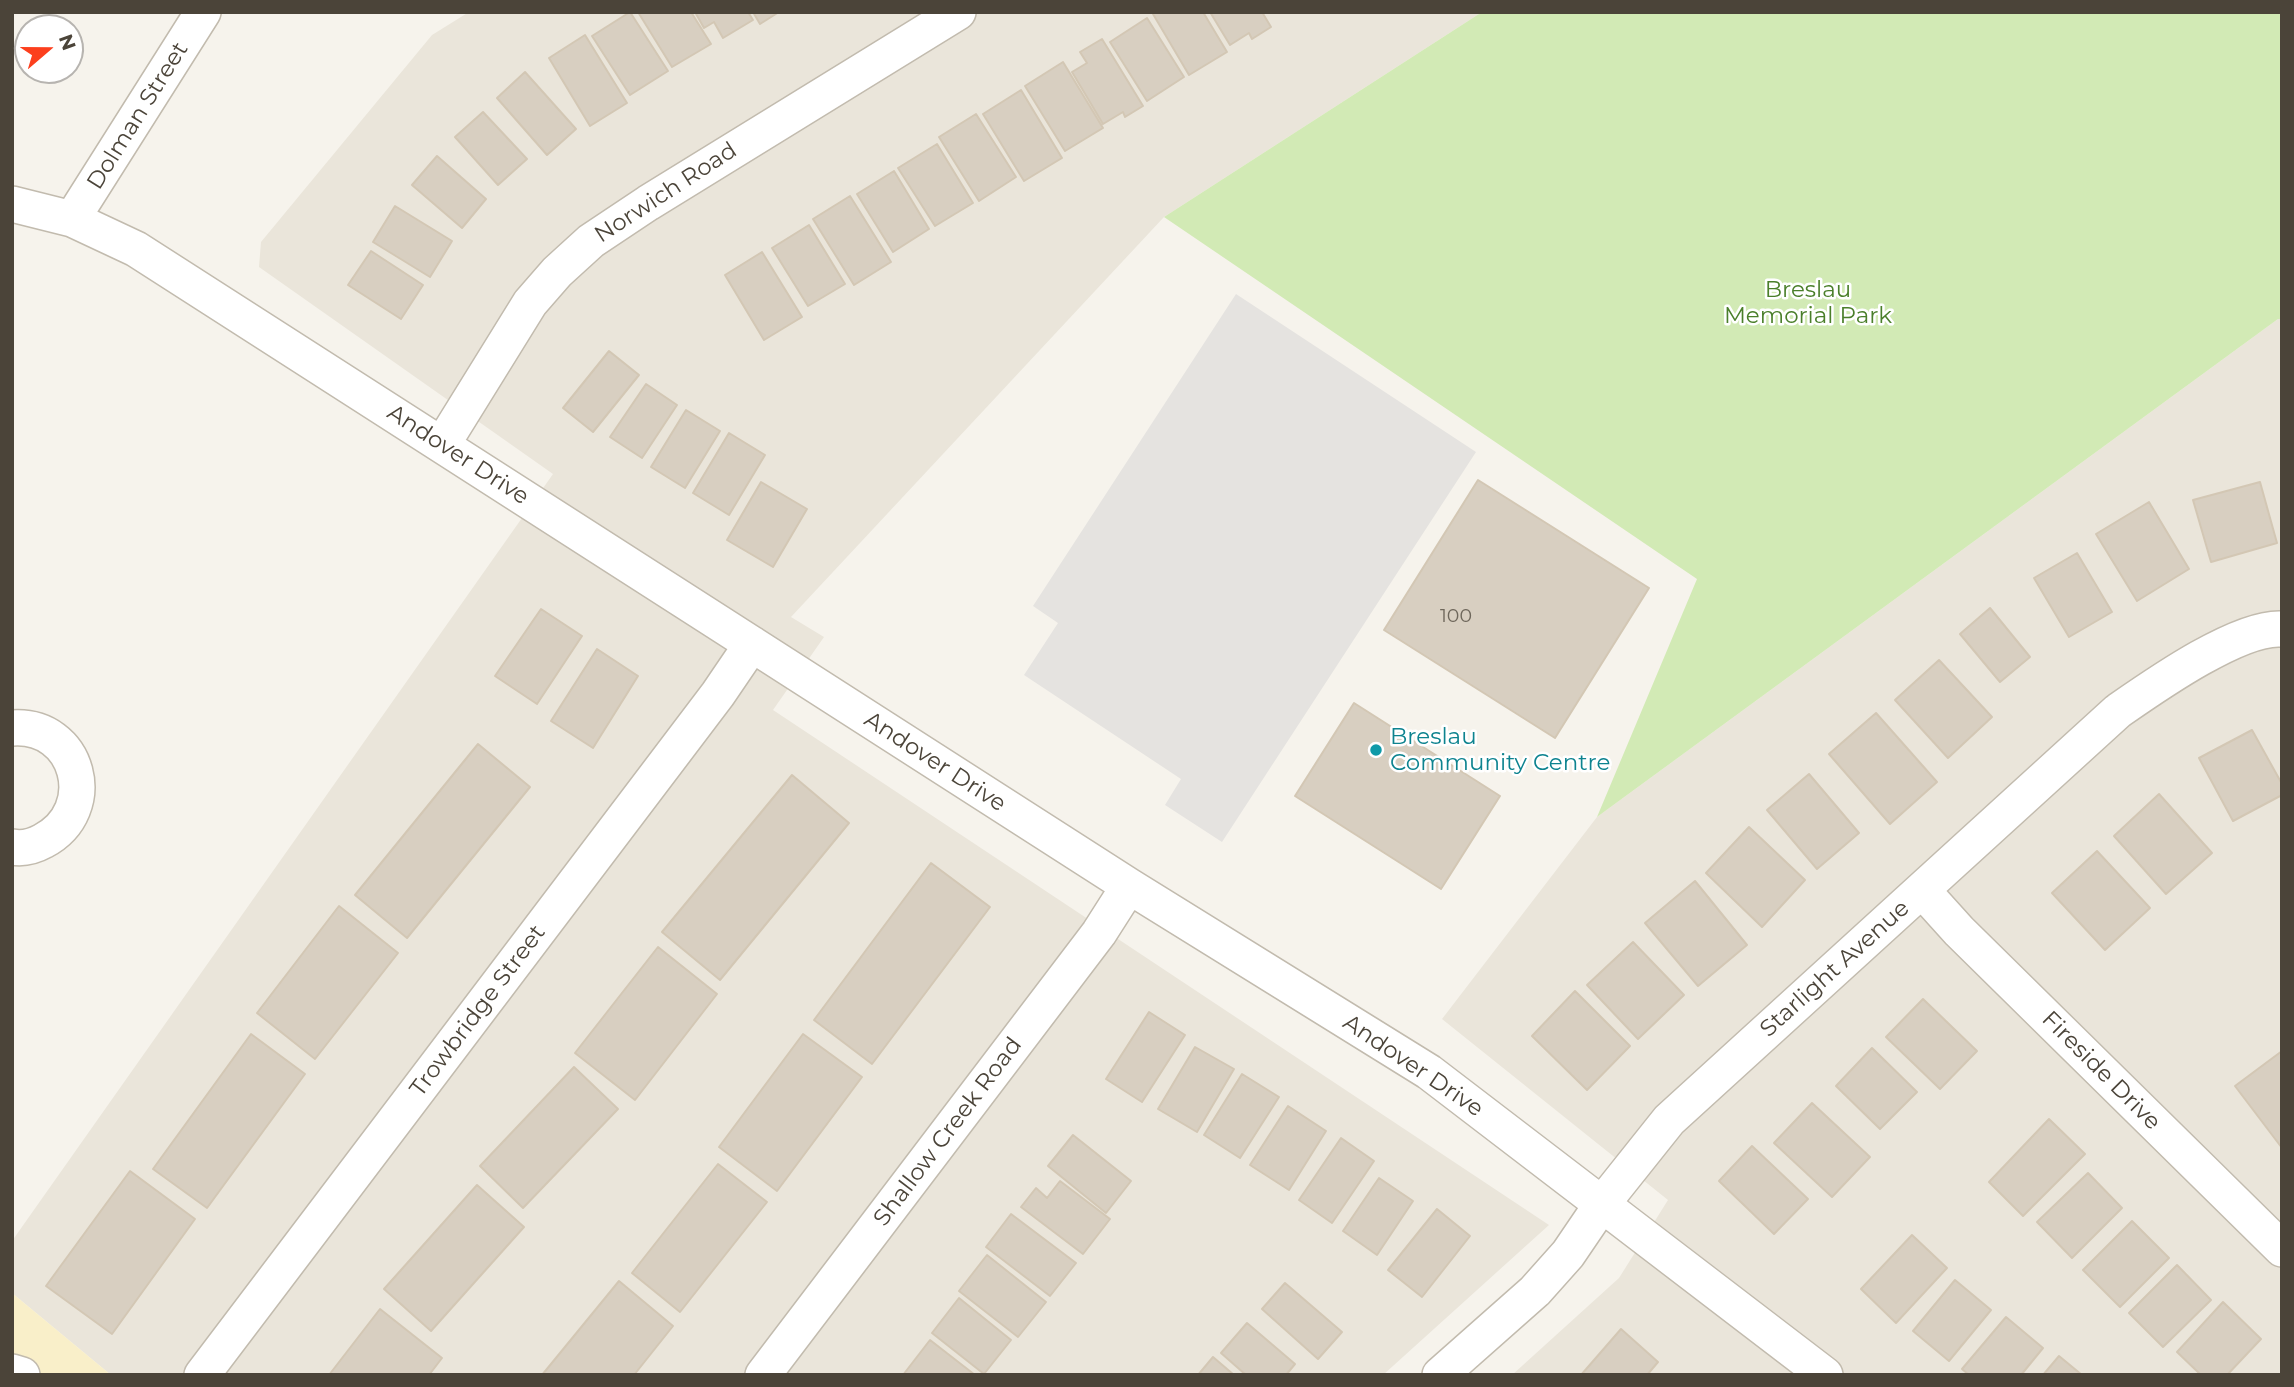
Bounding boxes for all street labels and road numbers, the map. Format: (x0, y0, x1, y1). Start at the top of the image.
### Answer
street label: Dolman Street (82, 37, 194, 195)
street label: Norwich Road (590, 137, 742, 249)
street label: Andover Drive (382, 399, 534, 511)
street label: Andover Drive (859, 706, 1011, 818)
street label: Starlight Avenue (1755, 895, 1915, 1043)
street label: Trowbridge Street (404, 920, 552, 1102)
street label: Fireside Drive (2036, 1006, 2166, 1136)
street label: Andover Drive (1338, 1009, 1488, 1123)
street label: Shallow Creek Road (868, 1032, 1028, 1232)

